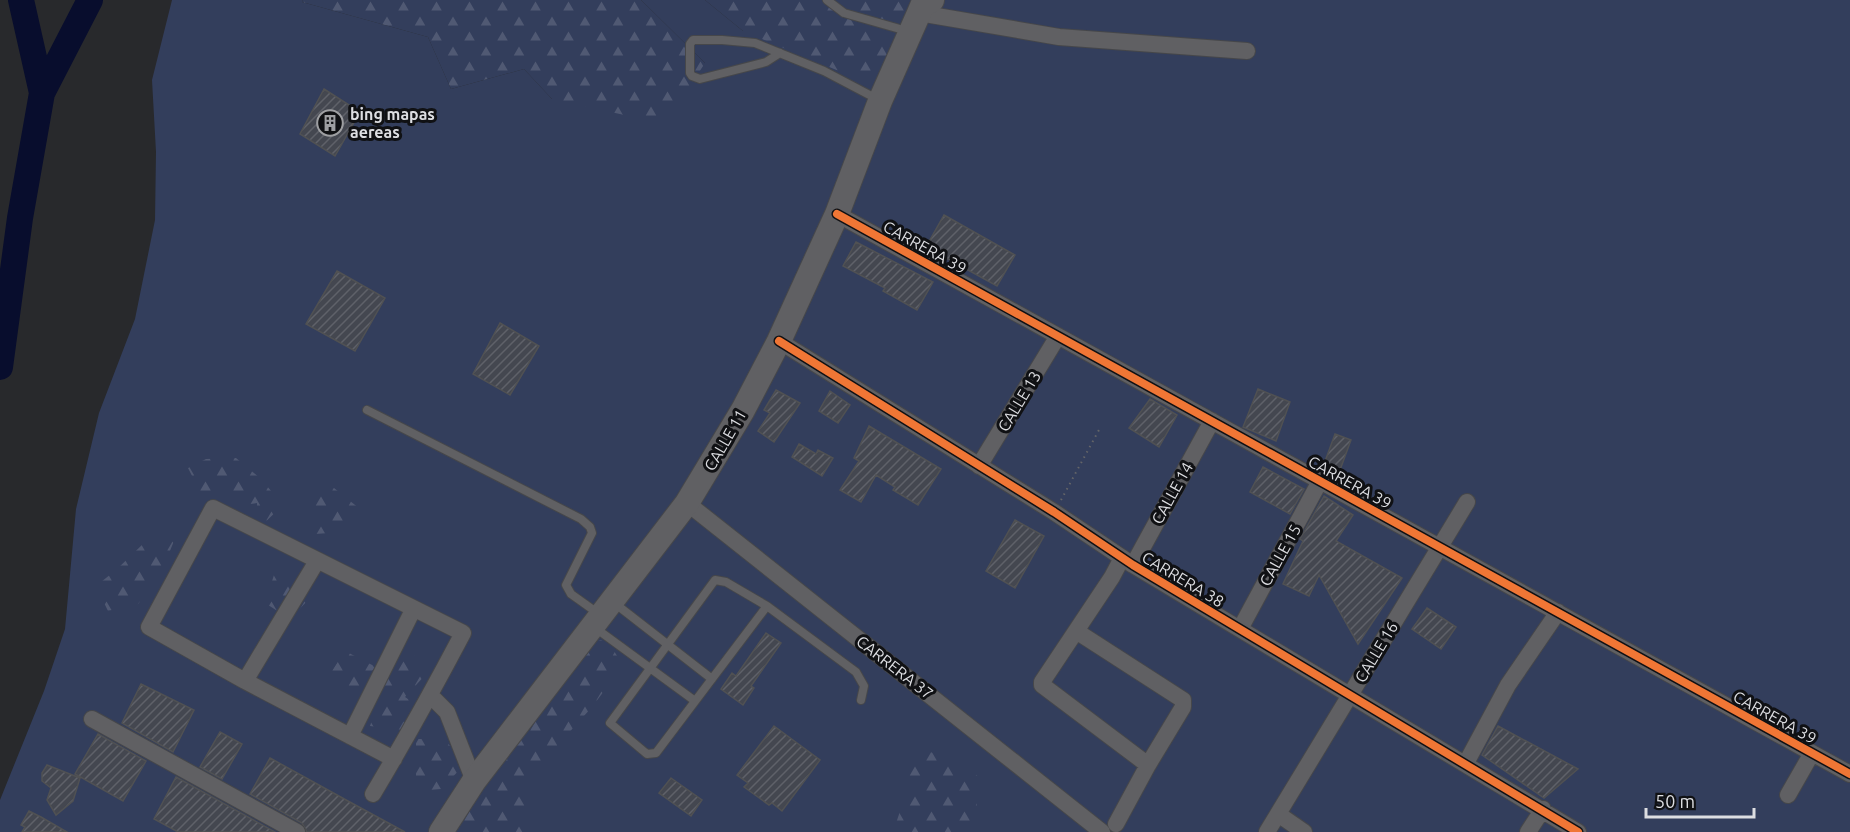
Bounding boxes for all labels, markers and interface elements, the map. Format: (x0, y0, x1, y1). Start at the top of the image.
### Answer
place label: bing mapas aereas (350, 105, 435, 141)
building icon: bing mapas aereas (315, 108, 345, 138)
street label: CARRERA 39 (880, 217, 970, 277)
street label: CALLE 13 (994, 367, 1044, 435)
street label: CALLE 11 (700, 406, 750, 474)
street label: CARRERA 39 (1305, 452, 1395, 512)
street label: CALLE 14 (1148, 459, 1196, 527)
street label: CALLE 15 (1256, 521, 1304, 589)
street label: CARRERA 38 (1139, 548, 1227, 610)
street label: CALLE 16 (1351, 618, 1401, 686)
street label: CARRERA 37 (853, 632, 937, 702)
street label: CARRERA 39 (1730, 687, 1820, 747)
scale bar (1646, 781, 1754, 819)
text: 50 m (1655, 791, 1695, 811)

